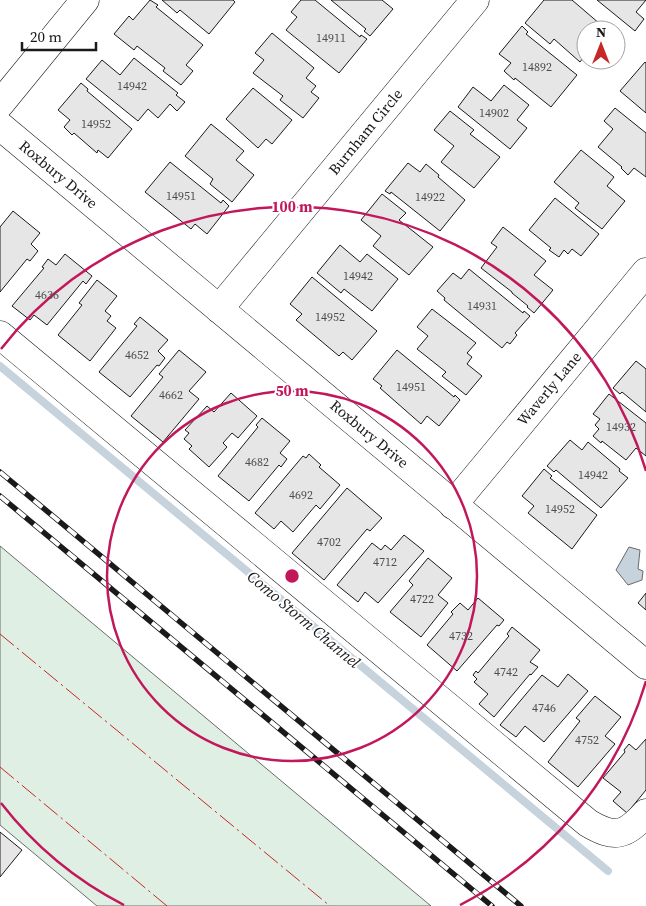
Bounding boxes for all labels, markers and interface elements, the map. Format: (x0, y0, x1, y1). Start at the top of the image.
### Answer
scale bar (22, 20, 96, 52)
north arrow (576, 20, 626, 70)
text: N (596, 22, 606, 42)
text: 20 m (30, 26, 62, 47)
house number: 14911 (316, 30, 346, 46)
house number: 14892 (522, 59, 552, 75)
house number: 14942 (117, 78, 147, 94)
street label: Burnham Circle (323, 84, 408, 179)
house number: 14902 (479, 105, 509, 121)
house number: 14952 (81, 116, 111, 132)
street label: Roxbury Drive (15, 135, 103, 214)
house number: 14951 (166, 188, 196, 204)
house number: 14922 (415, 189, 445, 205)
text: 100 m (271, 196, 313, 217)
house number: 14942 (343, 268, 373, 284)
house number: 4636 (35, 287, 59, 303)
house number: 14931 (467, 298, 497, 314)
house number: 14952 (315, 309, 345, 325)
house number: 4652 (125, 347, 149, 363)
street label: Waverly Lane (512, 347, 586, 430)
house number: 14951 (396, 379, 426, 395)
text: 50 m (275, 380, 309, 401)
house number: 4662 (159, 387, 183, 403)
street label: Roxbury Drive (326, 395, 414, 473)
house number: 14932 (606, 419, 636, 435)
house number: 4682 (245, 454, 269, 470)
house number: 14942 (578, 467, 608, 483)
house number: 4692 (289, 487, 313, 503)
house number: 14952 (545, 501, 575, 517)
house number: 4702 (317, 534, 341, 550)
house number: 4712 (373, 554, 397, 570)
water label: Como Storm Channel (243, 565, 366, 673)
centre of rings (283, 567, 301, 585)
house number: 4722 (410, 591, 434, 607)
house number: 4732 (449, 628, 473, 644)
house number: 4742 (494, 664, 518, 680)
house number: 4746 (532, 700, 556, 716)
house number: 4752 (575, 732, 599, 748)

